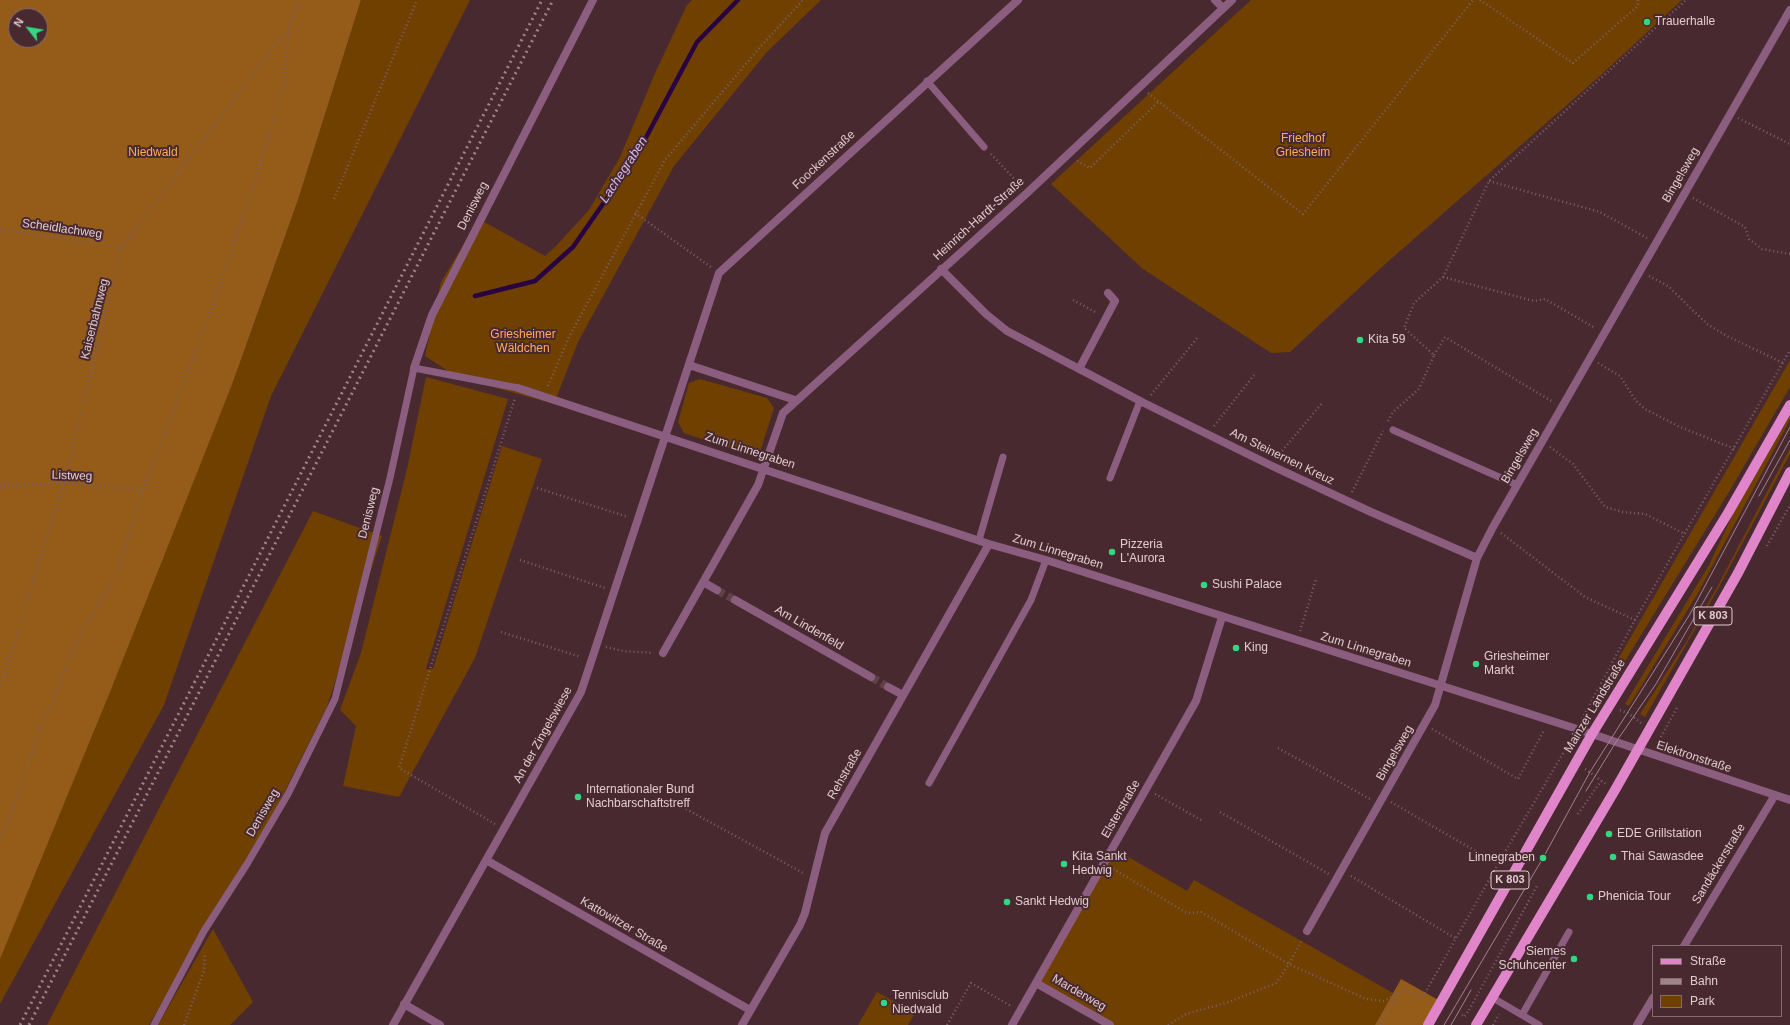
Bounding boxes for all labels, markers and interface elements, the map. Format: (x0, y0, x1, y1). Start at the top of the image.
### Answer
north arrow (8, 8, 48, 48)
place label: Trauerhalle (1655, 15, 1715, 29)
text: N (11, 16, 26, 29)
marker: Trauerhalle (1642, 17, 1652, 27)
street label: Foockenstraße (790, 127, 858, 193)
park label: Friedhof Griesheim (1276, 132, 1330, 160)
water label: Lachegraben (597, 134, 651, 206)
street label: Bingelsweg (1659, 145, 1703, 205)
park label: Niedwald (128, 146, 178, 160)
street label: Heinrich-Hardt-Straße (931, 174, 1027, 264)
street label: Denisweg (455, 179, 491, 233)
street label: Scheidlachweg (21, 216, 103, 242)
street label: Kaiserbahnweg (78, 277, 112, 361)
park label: Griesheimer Wäldchen (490, 328, 556, 356)
place label: Kita 59 (1368, 333, 1405, 347)
marker: Kita 59 (1355, 335, 1365, 345)
street label: Am Steinernen Kreuz (1228, 426, 1336, 488)
street label: Bingelsweg (1498, 426, 1542, 486)
street label: Zum Linnegraben (703, 430, 797, 472)
street label: Listweg (51, 468, 93, 484)
street label: Denisweg (356, 486, 382, 540)
street label: Zum Linnegraben (1011, 531, 1105, 573)
place label: Pizzeria L'Aurora (1120, 538, 1165, 566)
marker: Pizzeria L'Aurora (1107, 547, 1117, 557)
place label: Sushi Palace (1212, 578, 1282, 592)
marker: Sushi Palace (1199, 580, 1209, 590)
street label: Am Lindenfeld (772, 603, 846, 653)
road number: K 803 (1694, 607, 1732, 625)
street label: Zum Linnegraben (1319, 629, 1413, 671)
place label: King (1244, 641, 1268, 655)
marker: King (1231, 643, 1241, 653)
place label: Griesheimer Markt (1484, 650, 1549, 678)
street label: Mainzer Landstraße (1561, 657, 1629, 755)
marker: Griesheimer Markt (1471, 659, 1481, 669)
street label: An der Zingelswiese (511, 684, 575, 786)
street label: Bingelsweg (1373, 723, 1417, 783)
street label: Elektronstraße (1655, 738, 1733, 776)
street label: Rehstraße (825, 746, 865, 802)
street label: Elsterstraße (1099, 777, 1143, 841)
place label: Internationaler Bund Nachbarschaftstreff (586, 783, 694, 811)
street label: Denisweg (244, 787, 282, 839)
marker: Internationaler Bund Nachbarschaftstreff (573, 792, 583, 802)
street label: Sandäckerstraße (1689, 821, 1749, 907)
place label: EDE Grillstation (1617, 827, 1702, 841)
marker: EDE Grillstation (1604, 829, 1614, 839)
place label: Kita Sankt Hedwig (1072, 850, 1127, 878)
place label: Thai Sawasdee (1621, 850, 1704, 864)
place label: Linnegraben (1468, 851, 1535, 865)
marker: Thai Sawasdee (1608, 852, 1618, 862)
marker: Linnegraben (1538, 853, 1548, 863)
marker: Kita Sankt Hedwig (1059, 859, 1069, 869)
road number: K 803 (1491, 871, 1529, 889)
place label: Phenicia Tour (1598, 890, 1671, 904)
marker: Phenicia Tour (1585, 892, 1595, 902)
street label: Kattowitzer Straße (578, 894, 670, 956)
place label: Sankt Hedwig (1015, 895, 1089, 909)
marker: Sankt Hedwig (1002, 897, 1012, 907)
place label: Siemes Schuhcenter (1499, 945, 1566, 973)
legend (1652, 945, 1782, 1017)
marker: Siemes Schuhcenter (1569, 954, 1579, 964)
text: Straße (1690, 954, 1726, 968)
street label: Marderweg (1049, 972, 1109, 1014)
text: Bahn (1690, 974, 1718, 988)
place label: Tennisclub Niedwald (892, 989, 949, 1017)
text: Park (1690, 994, 1715, 1008)
marker: Tennisclub Niedwald (879, 998, 889, 1008)

